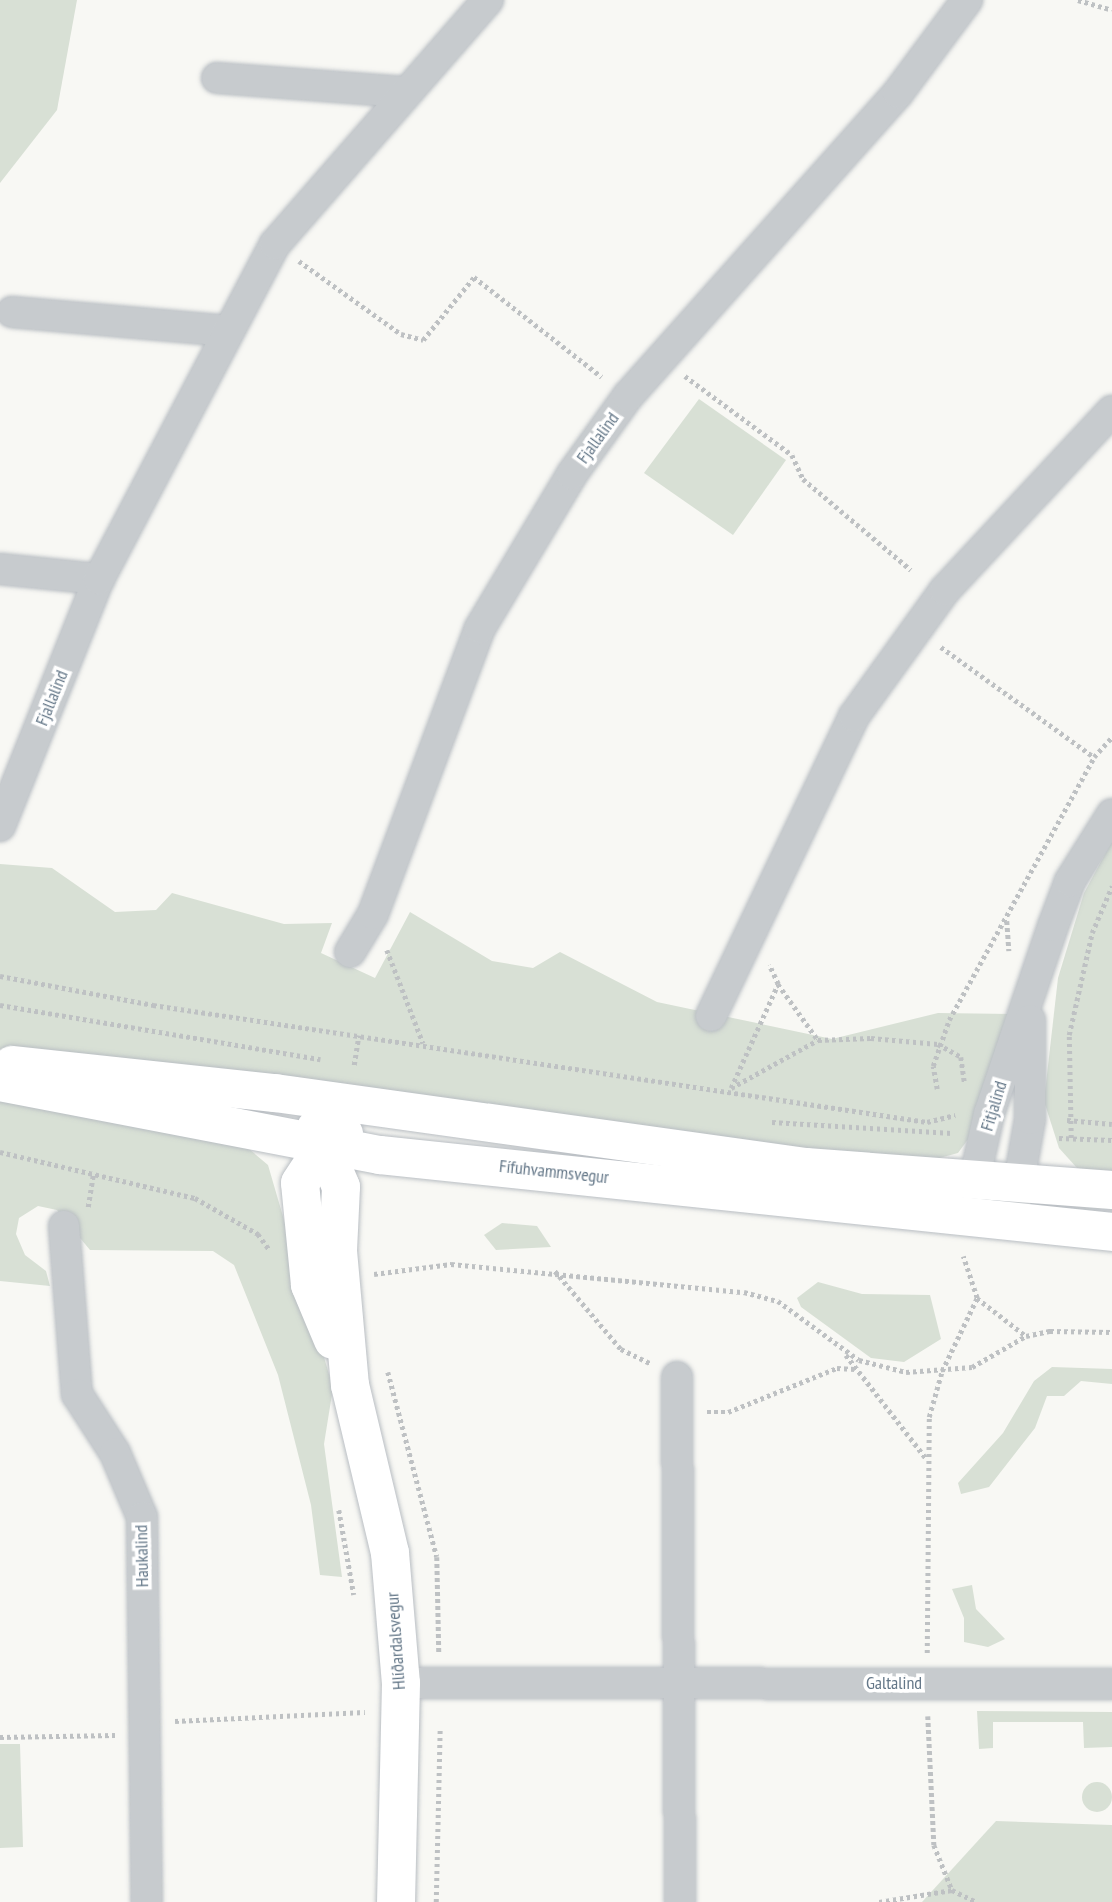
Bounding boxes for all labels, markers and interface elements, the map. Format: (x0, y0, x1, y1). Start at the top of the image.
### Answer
street label: Fjallalind (572, 408, 624, 468)
street label: Fjallalind (31, 667, 73, 729)
street label: Fitjalind (976, 1078, 1012, 1134)
street label: Fífuhvammsvegur (498, 1155, 610, 1189)
street label: Haukalind (131, 1524, 153, 1588)
street label: Hlíðardalsvegur (382, 1591, 410, 1691)
street label: Galtalind (866, 1672, 922, 1694)

